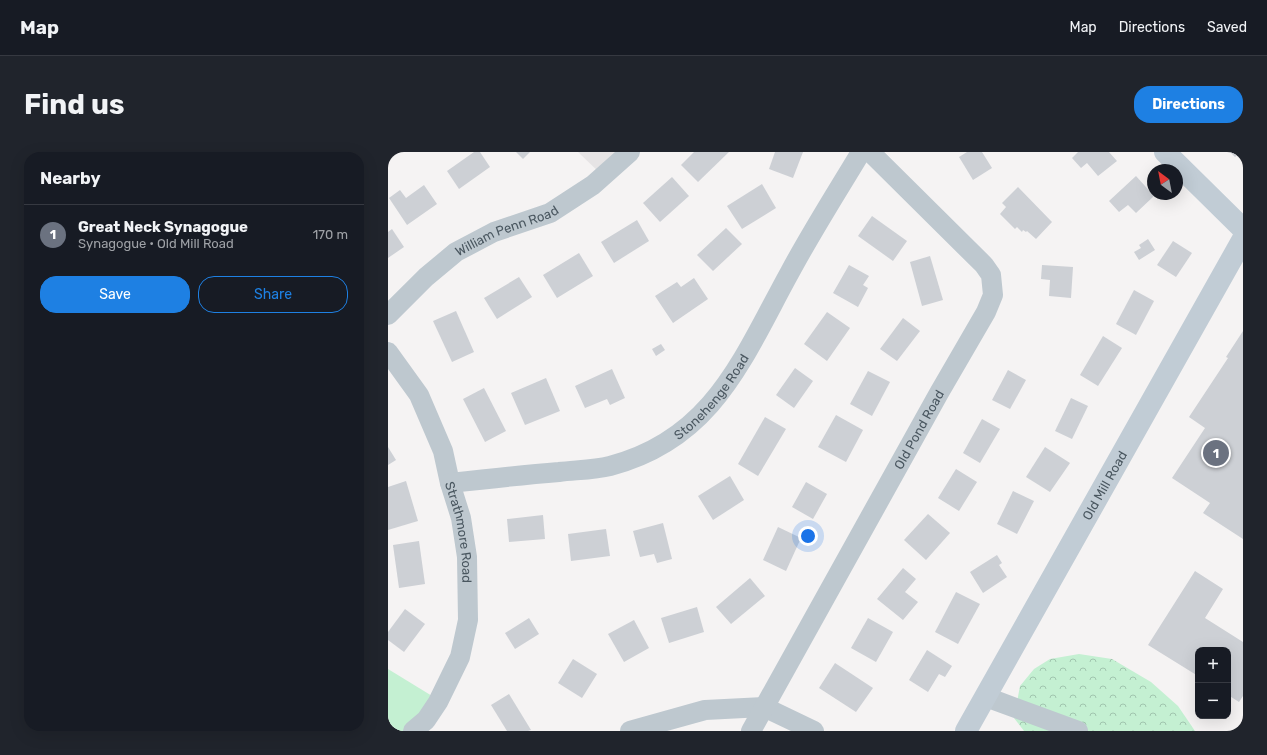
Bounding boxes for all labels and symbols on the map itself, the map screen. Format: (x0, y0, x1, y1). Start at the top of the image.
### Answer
north arrow (1147, 164, 1183, 200)
street label: William Penn Road (453, 203, 561, 259)
street label: Stonehenge Road (671, 351, 752, 443)
street label: Old Pond Road (891, 388, 947, 472)
pin: 1 (1203, 438, 1229, 468)
street label: Old Mill Road (1079, 448, 1130, 523)
street label: Strathmore Road (442, 480, 474, 583)
your location (798, 526, 818, 546)

